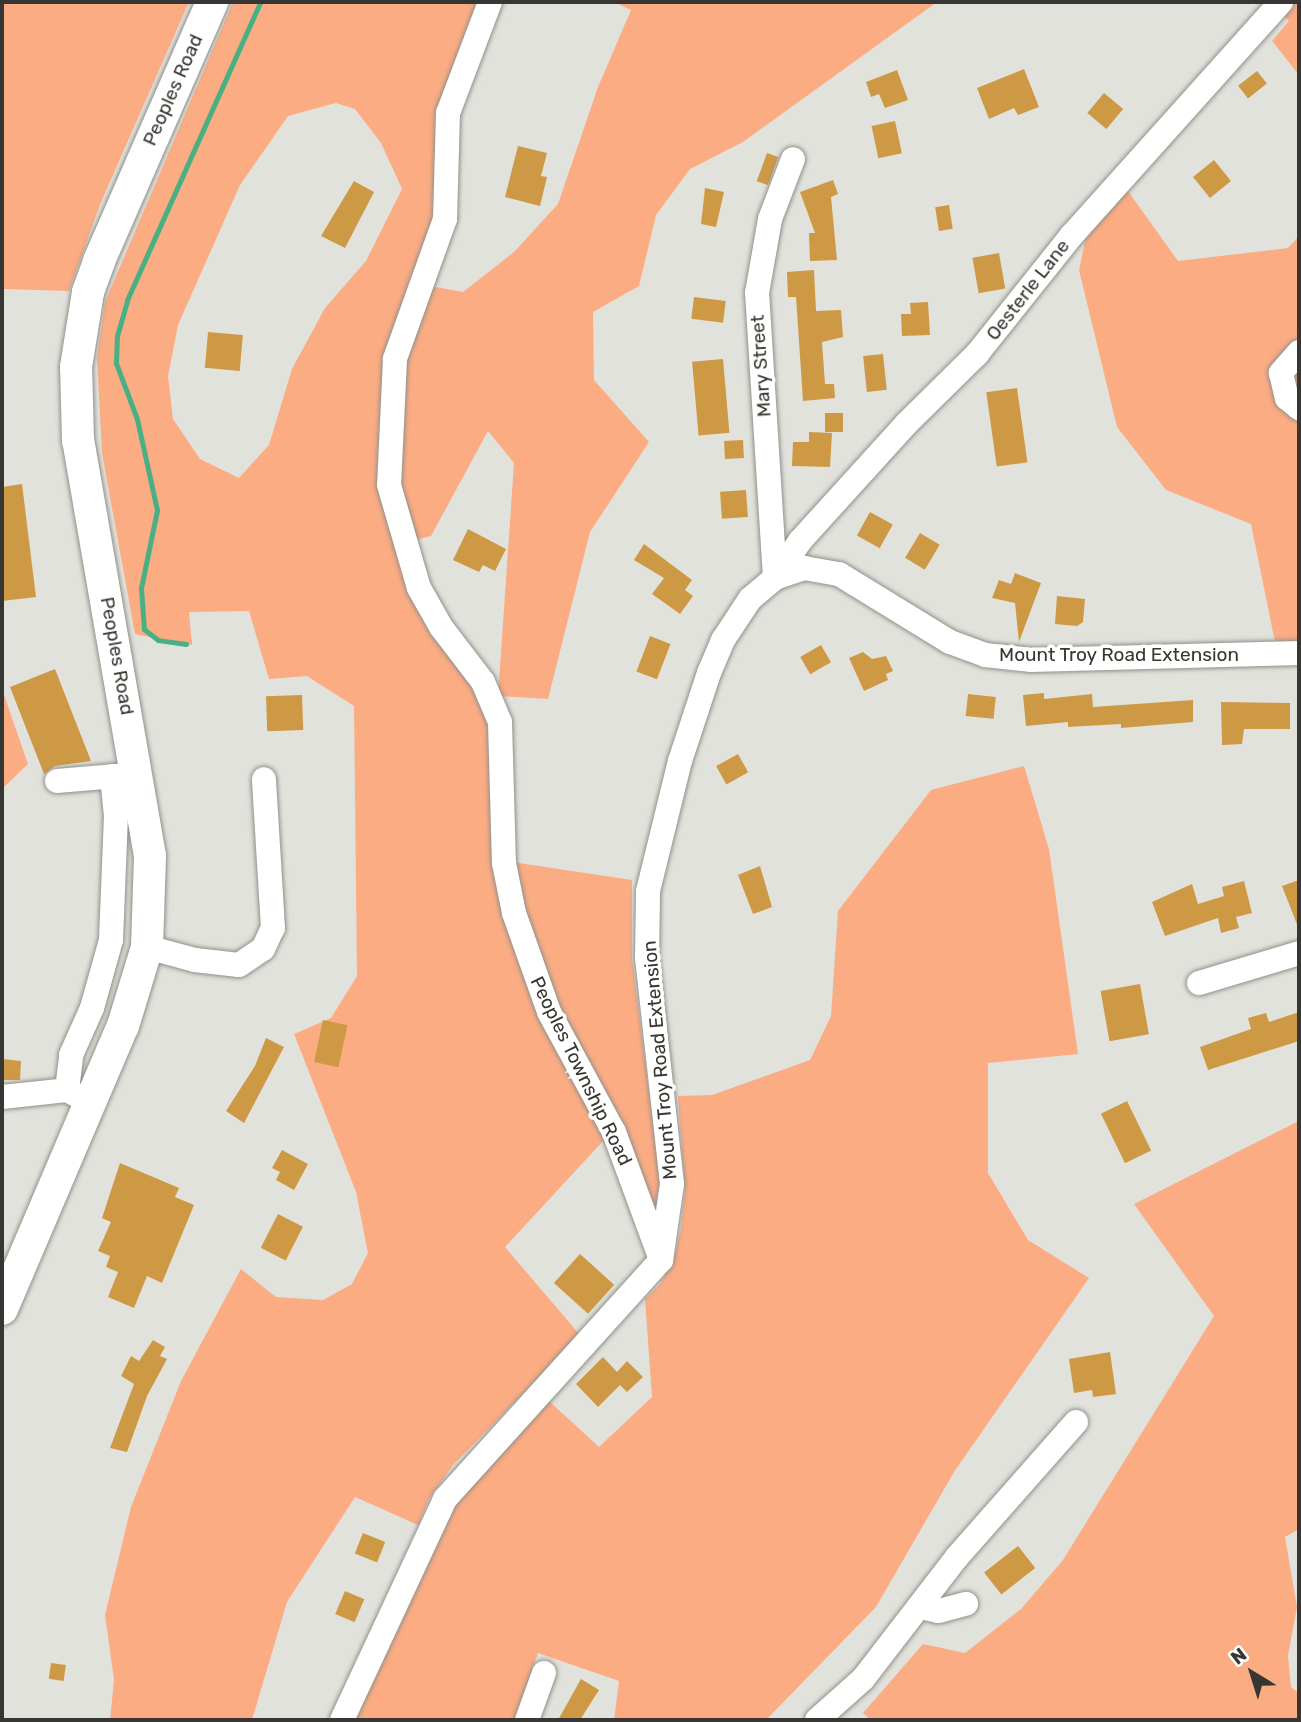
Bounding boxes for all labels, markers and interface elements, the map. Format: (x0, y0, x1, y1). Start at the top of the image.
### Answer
street label: Peoples Road (138, 31, 208, 149)
street label: Oesterle Lane (982, 235, 1074, 345)
street label: Mary Street (746, 314, 776, 418)
street label: Peoples Road (95, 595, 139, 717)
street label: Mount Troy Road Extension (999, 644, 1239, 666)
street label: Mount Troy Road Extension (638, 939, 682, 1181)
street label: Peoples Township Road (525, 973, 637, 1169)
north arrow (1217, 1638, 1287, 1708)
text: N (1226, 1643, 1251, 1669)

